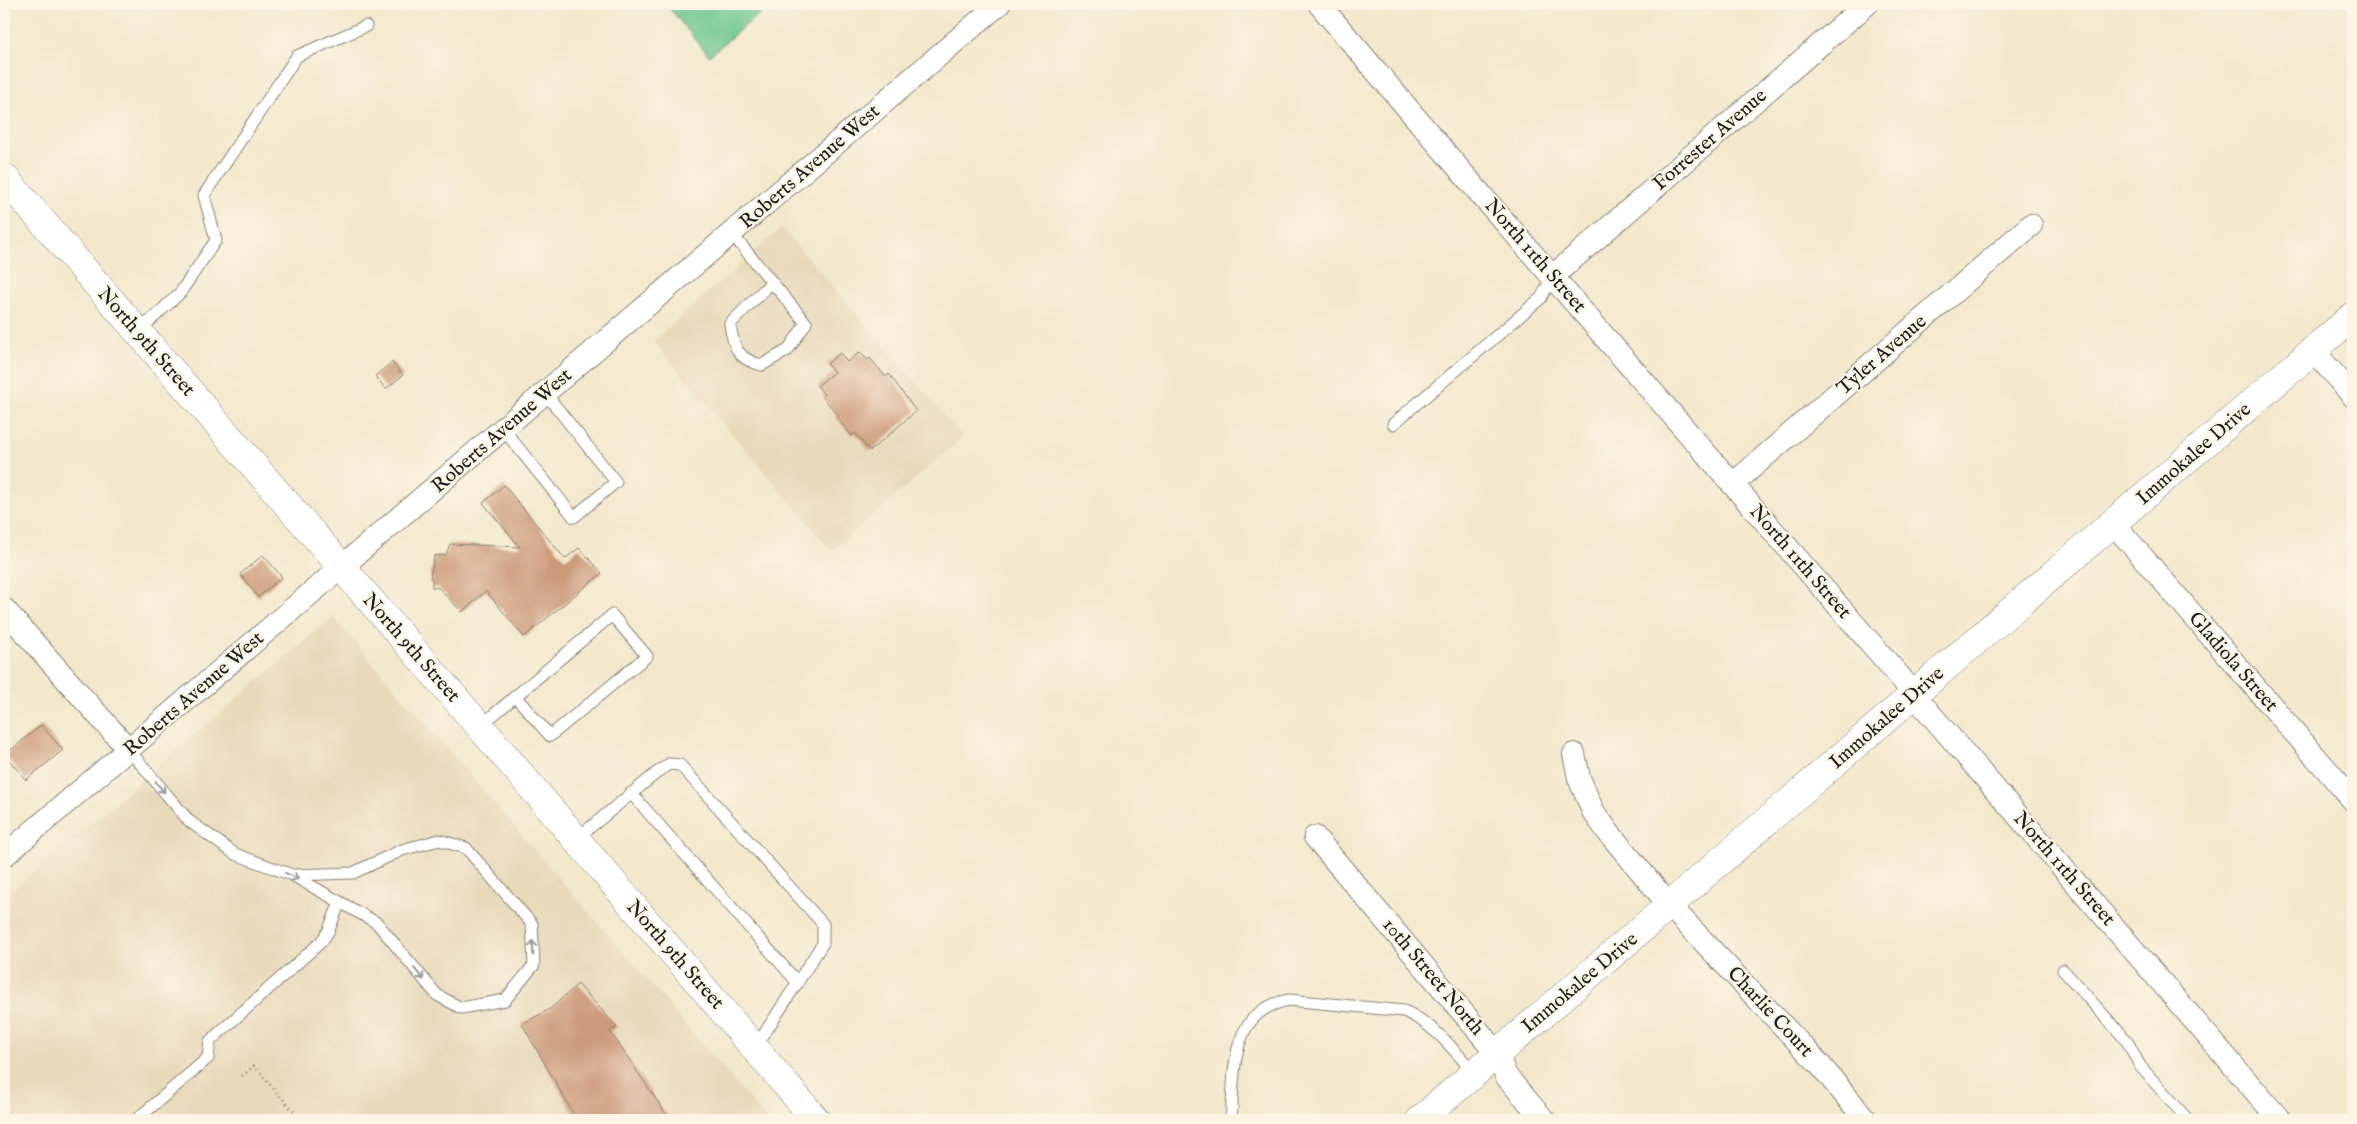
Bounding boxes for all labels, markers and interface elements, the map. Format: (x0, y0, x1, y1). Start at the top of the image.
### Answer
street label: Forrester Avenue (1648, 84, 1772, 196)
street label: Roberts Avenue West (735, 99, 885, 235)
street label: North 11th Street (1479, 194, 1591, 318)
street label: North 9th Street (92, 282, 200, 402)
street label: Tyler Avenue (1832, 309, 1932, 401)
street label: Roberts Avenue West (427, 363, 577, 499)
street label: Immokalee Drive (2131, 397, 2257, 511)
street label: North 11th Street (1744, 500, 1856, 624)
street label: North 9th Street (357, 588, 465, 708)
street label: Gladiola Street (2183, 607, 2283, 717)
street label: Roberts Avenue West (119, 626, 269, 762)
street label: Immokalee Drive (1824, 661, 1950, 775)
one-way arrow (155, 780, 166, 793)
street label: North 11th Street (2008, 807, 2120, 931)
one-way arrow (284, 871, 299, 881)
street label: North 9th Street (621, 895, 729, 1015)
street label: 10th Street North (1377, 913, 1490, 1041)
street label: Immokalee Drive (1517, 927, 1643, 1039)
one-way arrow (529, 941, 538, 957)
street label: Charlie Court (1722, 961, 1818, 1063)
one-way arrow (413, 967, 424, 980)

